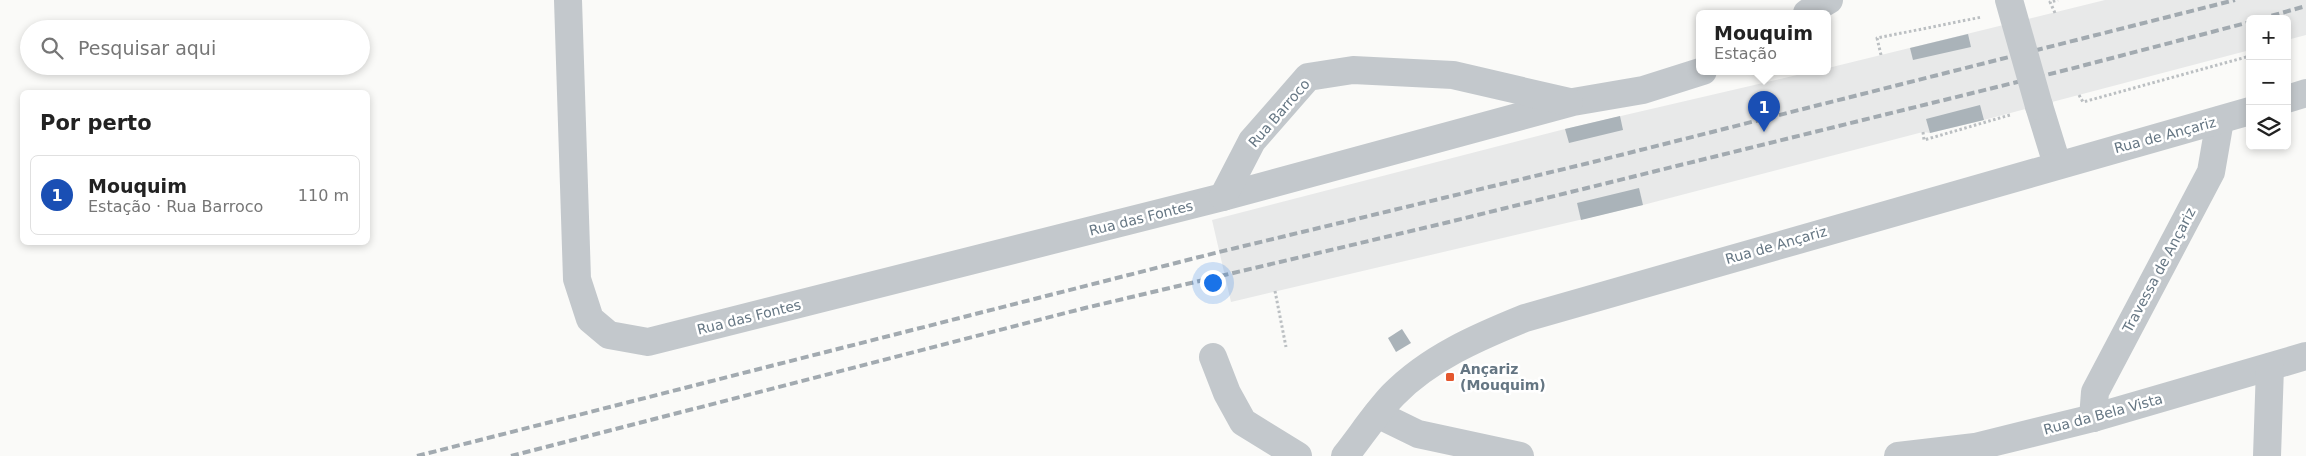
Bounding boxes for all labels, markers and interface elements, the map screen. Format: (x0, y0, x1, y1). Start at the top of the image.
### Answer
popup (1696, 10, 1831, 75)
map controls (2246, 15, 2291, 150)
button: + (2246, 15, 2291, 60)
search box (20, 20, 370, 75)
text: Mouquim (1714, 22, 1813, 44)
icon: search (38, 34, 66, 62)
text: Pesquisar aqui (78, 37, 216, 59)
text: Estação (1714, 44, 1777, 63)
button: − (2246, 60, 2291, 105)
street label: Rua Barroco (1245, 76, 1313, 150)
pin: 1 (1748, 91, 1780, 132)
button: layers (2246, 105, 2291, 150)
text: Por perto (40, 111, 152, 135)
street label: Rua de Ançariz (2112, 114, 2218, 156)
text: Mouquim (88, 175, 187, 197)
text: 1 (51, 186, 63, 205)
text: 110 m (298, 186, 349, 205)
text: Estação · Rua Barroco (88, 197, 263, 216)
street label: Rua das Fontes (1087, 197, 1195, 239)
street label: Travessa de Ançariz (2119, 205, 2199, 336)
street label: Rua de Ançariz (1723, 223, 1829, 267)
your location (1200, 270, 1226, 296)
street label: Rua das Fontes (695, 296, 803, 338)
place label: Ançariz (Mouquim) (1460, 361, 1546, 393)
marker: Ançariz (Mouquim) (1444, 371, 1456, 383)
street label: Rua da Bela Vista (2042, 390, 2164, 438)

